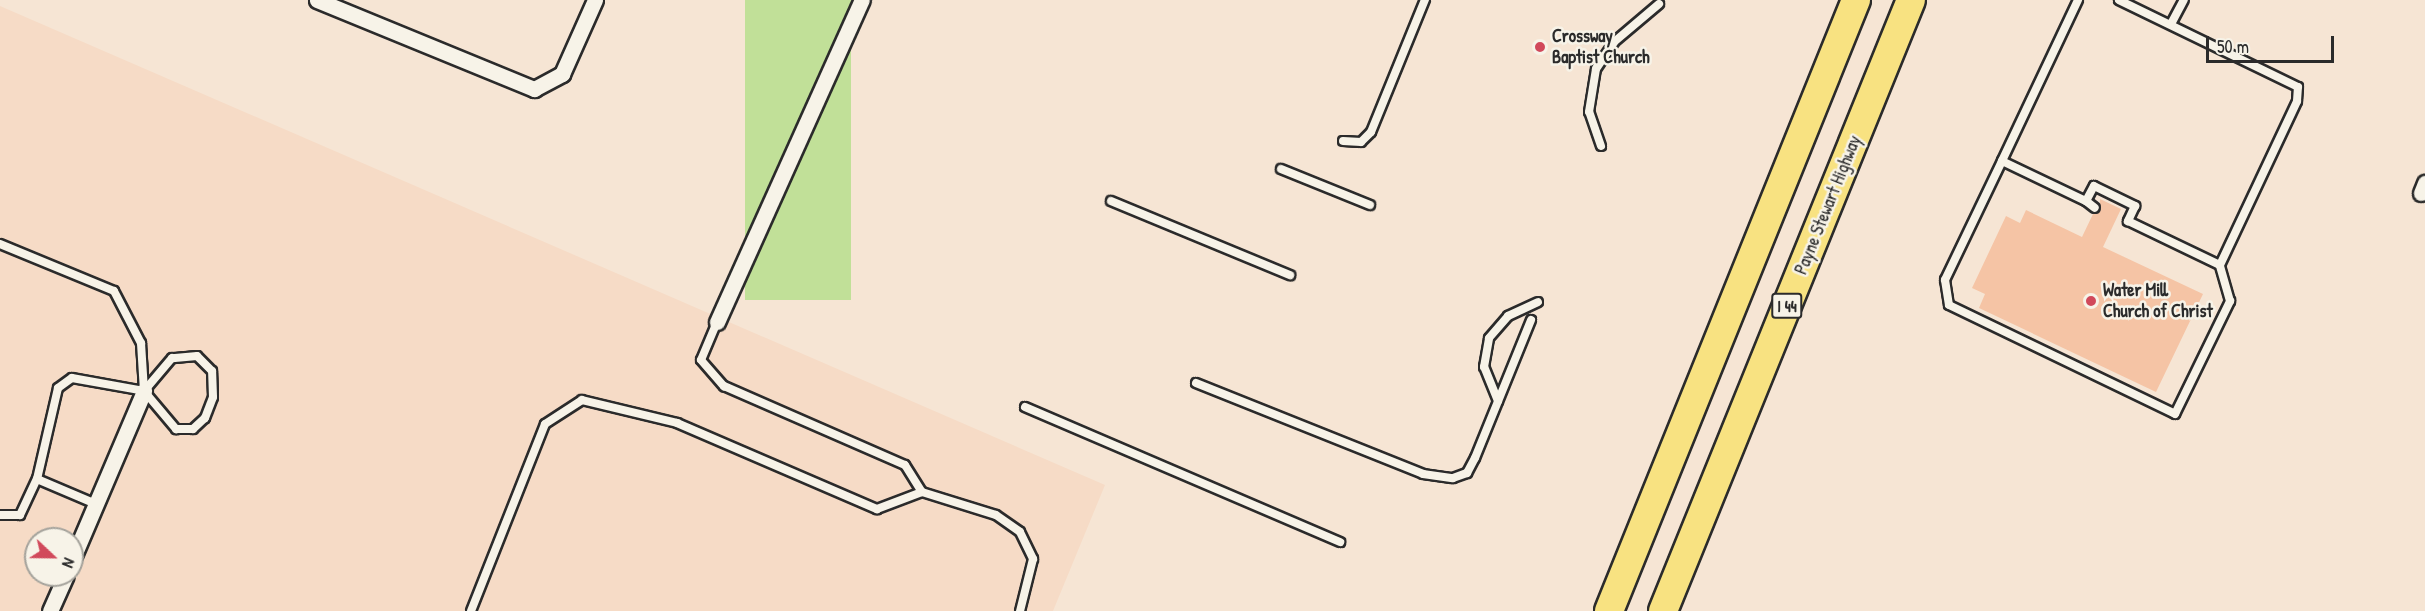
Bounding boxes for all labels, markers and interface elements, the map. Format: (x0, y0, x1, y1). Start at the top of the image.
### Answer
scale bar (2209, 24, 2336, 62)
place label: Crossway Baptist Church (1552, 26, 1649, 68)
text: 50 m (2217, 34, 2249, 59)
marker: Crossway Baptist Church (1533, 40, 1547, 54)
street label: Payne Stewart Highway (1790, 132, 1866, 278)
place label: Water Mill Church of Christ (2103, 280, 2213, 322)
road number: I 44 (1770, 293, 1804, 319)
marker: Water Mill Church of Christ (2084, 294, 2098, 308)
north arrow (24, 527, 84, 587)
text: N (57, 555, 81, 571)

